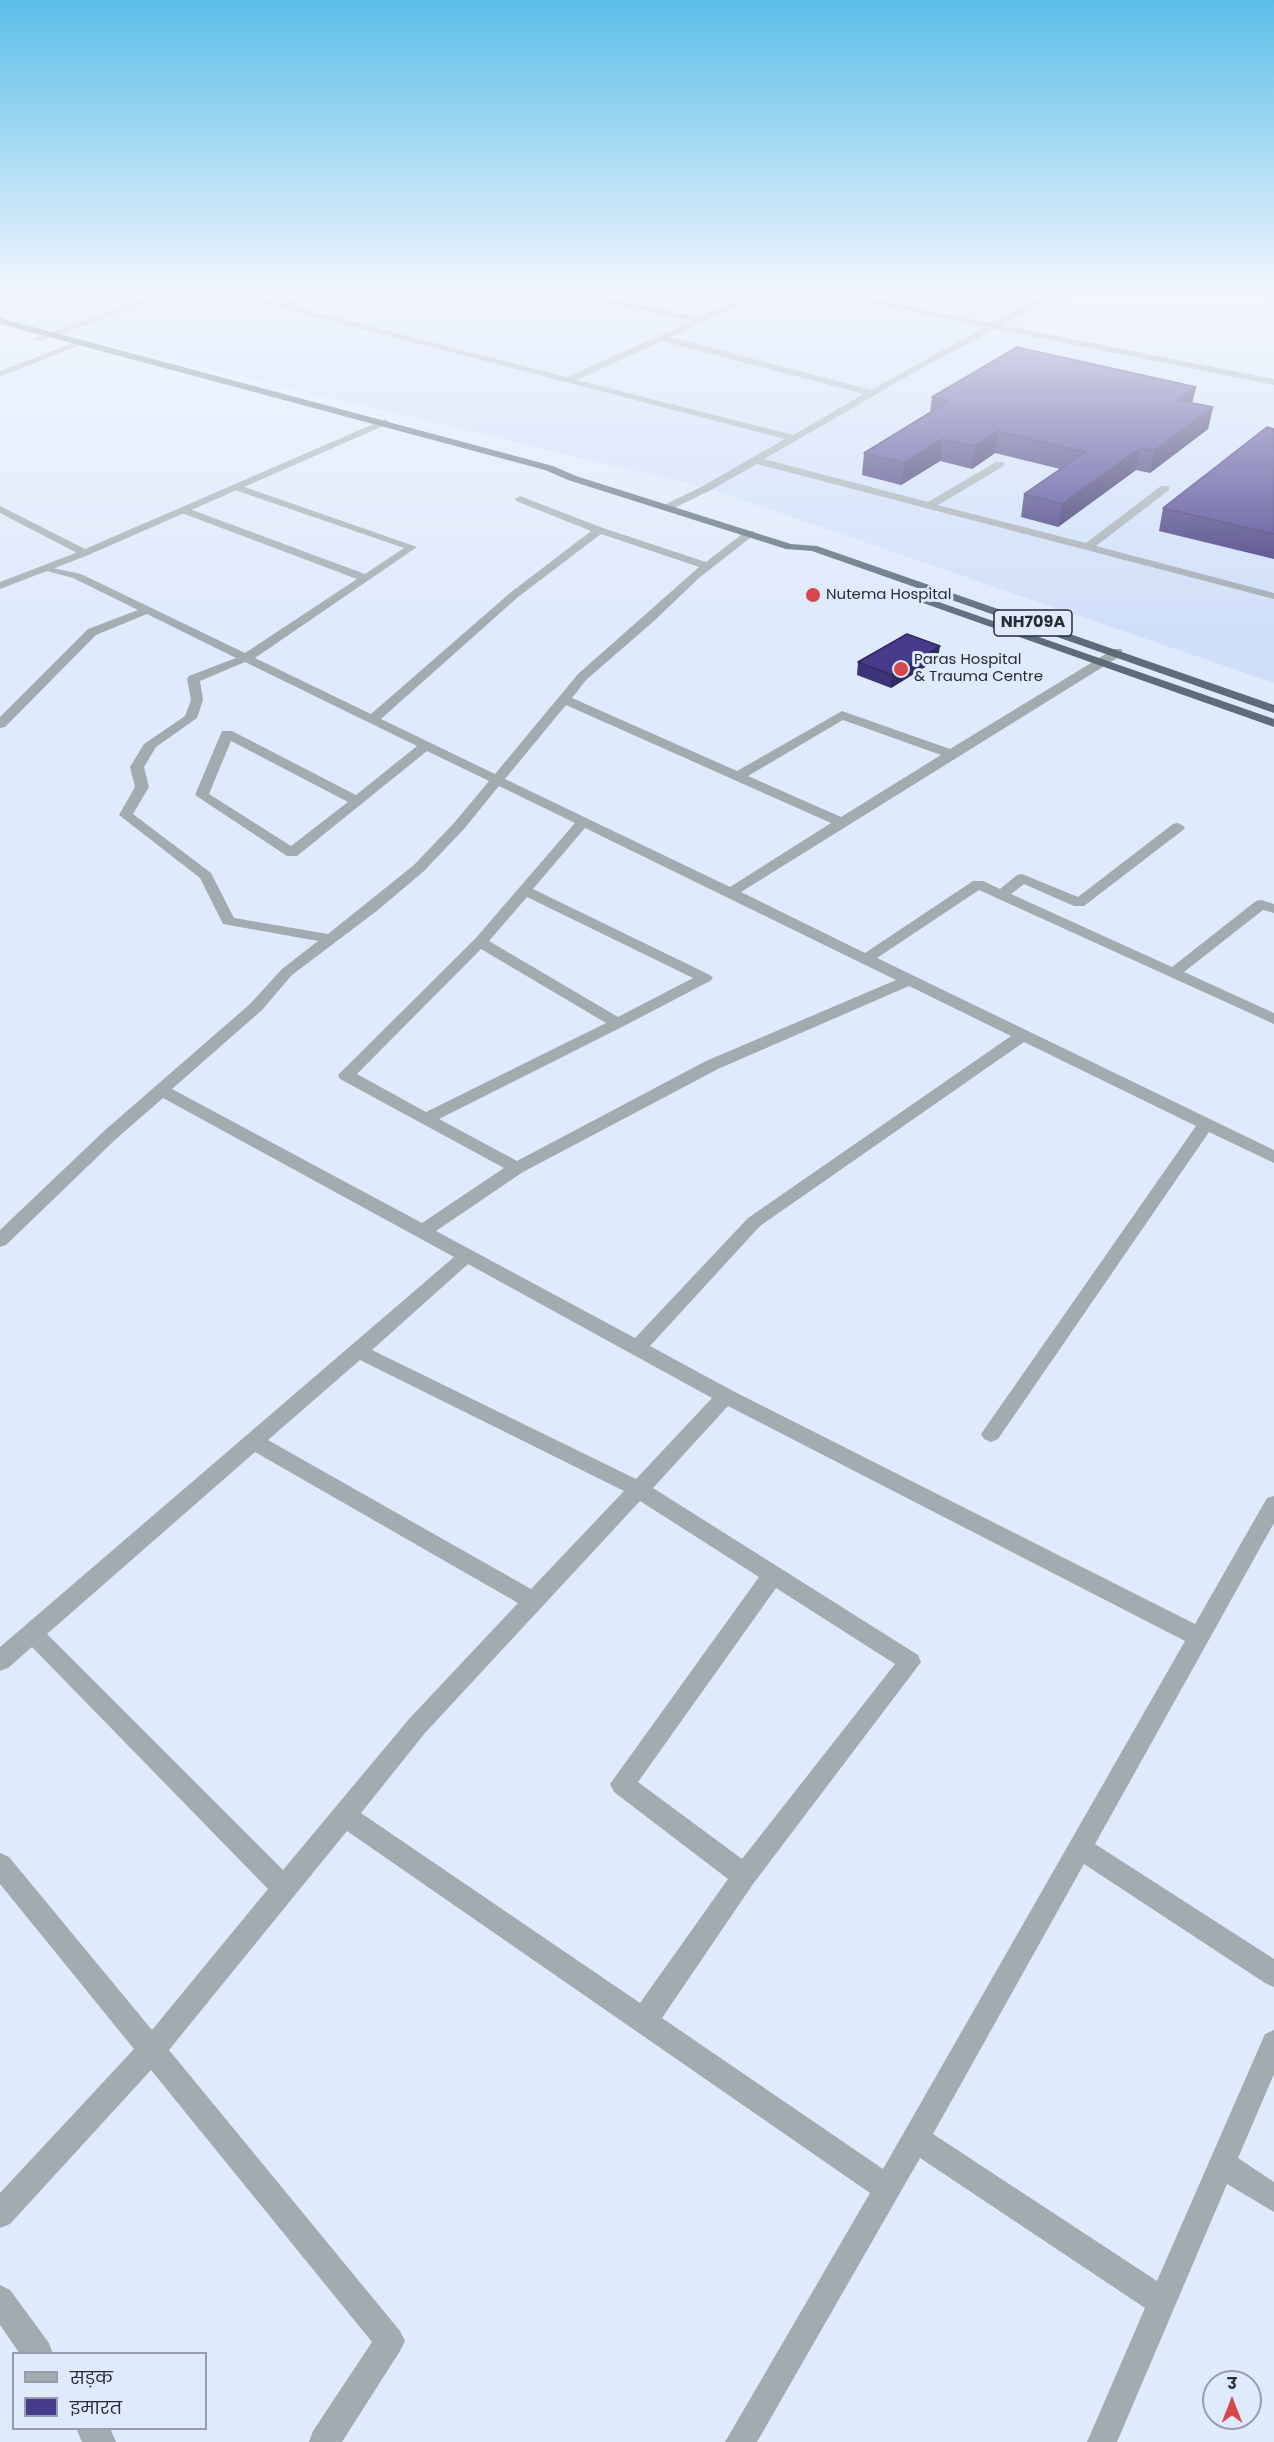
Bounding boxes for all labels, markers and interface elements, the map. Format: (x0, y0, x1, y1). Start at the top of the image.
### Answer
marker: Nutema Hospital (804, 586, 822, 604)
place label: Nutema Hospital (826, 586, 951, 604)
road number: NH709A (994, 610, 1072, 636)
place label: Paras Hospital & Trauma Centre (914, 651, 1043, 686)
marker: Paras Hospital & Trauma Centre (892, 660, 910, 678)
legend (12, 2352, 207, 2430)
text: सड़क (70, 2365, 113, 2390)
north arrow (1202, 2370, 1262, 2430)
text: उ (1227, 2372, 1237, 2395)
text: इमारत (70, 2395, 122, 2420)

